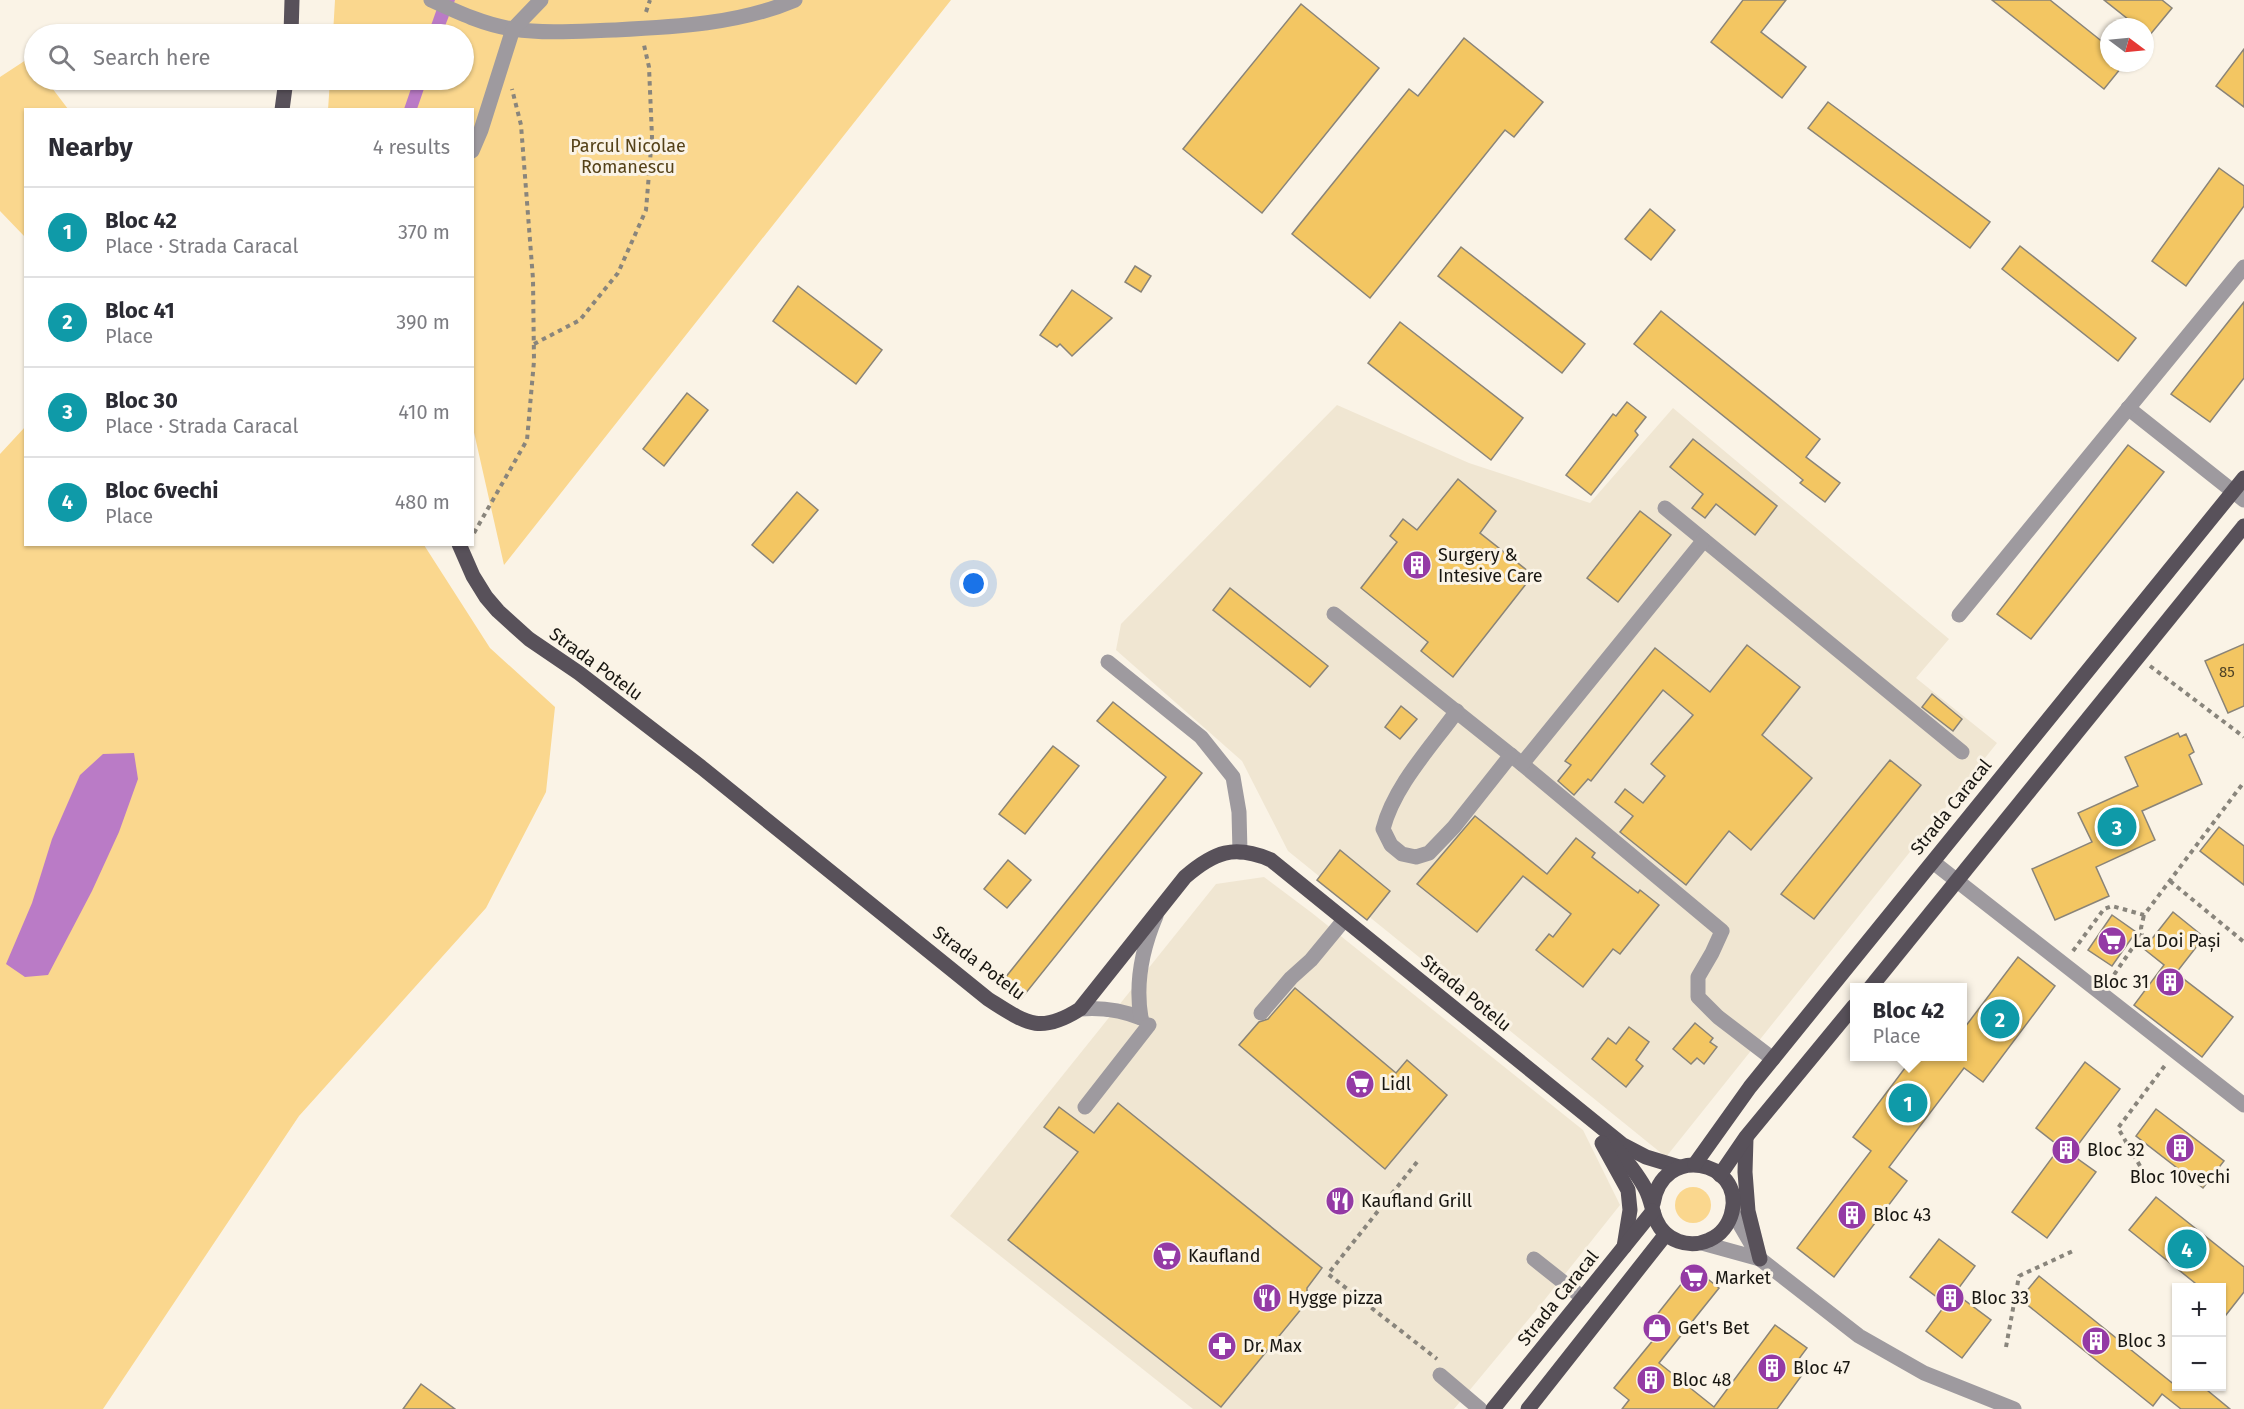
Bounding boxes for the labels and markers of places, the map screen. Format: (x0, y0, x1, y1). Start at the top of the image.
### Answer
place label: Surgery & Intesive Care (1438, 544, 1543, 587)
building icon: Surgery & Intesive Care (1401, 549, 1433, 581)
pin: 3 (2098, 804, 2136, 850)
supermarket icon: La Doi Pași (2096, 925, 2128, 957)
place label: La Doi Pași (2133, 930, 2221, 953)
building icon: Bloc 31 (2154, 966, 2186, 998)
place label: Bloc 31 (2093, 971, 2149, 993)
pin: 2 (1980, 996, 2020, 1042)
supermarket icon: Lidl (1344, 1068, 1376, 1100)
place label: Lidl (1381, 1073, 1411, 1095)
pin: 1 (1888, 1080, 1928, 1126)
building icon: Bloc 10vechi (2164, 1132, 2196, 1164)
building icon: Bloc 32 (2050, 1134, 2082, 1166)
place label: Bloc 32 (2087, 1139, 2145, 1161)
place label: Bloc 10vechi (2130, 1166, 2230, 1188)
restaurant icon: Kaufland Grill (1324, 1185, 1356, 1217)
place label: Kaufland Grill (1361, 1190, 1472, 1212)
building icon: Bloc 43 (1836, 1199, 1868, 1231)
place label: Bloc 43 (1873, 1204, 1931, 1226)
pin: 4 (2168, 1226, 2206, 1272)
supermarket icon: Kaufland (1151, 1240, 1183, 1272)
place label: Kaufland (1188, 1245, 1260, 1267)
supermarket icon: Market (1678, 1262, 1710, 1294)
place label: Market (1715, 1267, 1772, 1289)
restaurant icon: Hygge pizza (1251, 1282, 1283, 1314)
building icon: Bloc 33 (1934, 1282, 1966, 1314)
place label: Hygge pizza (1288, 1287, 1383, 1309)
place label: Bloc 33 (1971, 1287, 2029, 1309)
shop icon: Get's Bet (1641, 1312, 1673, 1344)
place label: Get's Bet (1678, 1317, 1750, 1339)
building icon: Bloc 3 (2080, 1325, 2112, 1357)
pharmacy icon: Dr. Max (1206, 1330, 1238, 1362)
place label: Bloc 3 (2117, 1330, 2166, 1352)
place label: Dr. Max (1243, 1335, 1302, 1357)
building icon: Bloc 47 (1756, 1352, 1788, 1384)
place label: Bloc 47 (1793, 1357, 1850, 1379)
building icon: Bloc 48 (1635, 1364, 1667, 1396)
place label: Bloc 48 (1672, 1369, 1732, 1391)

